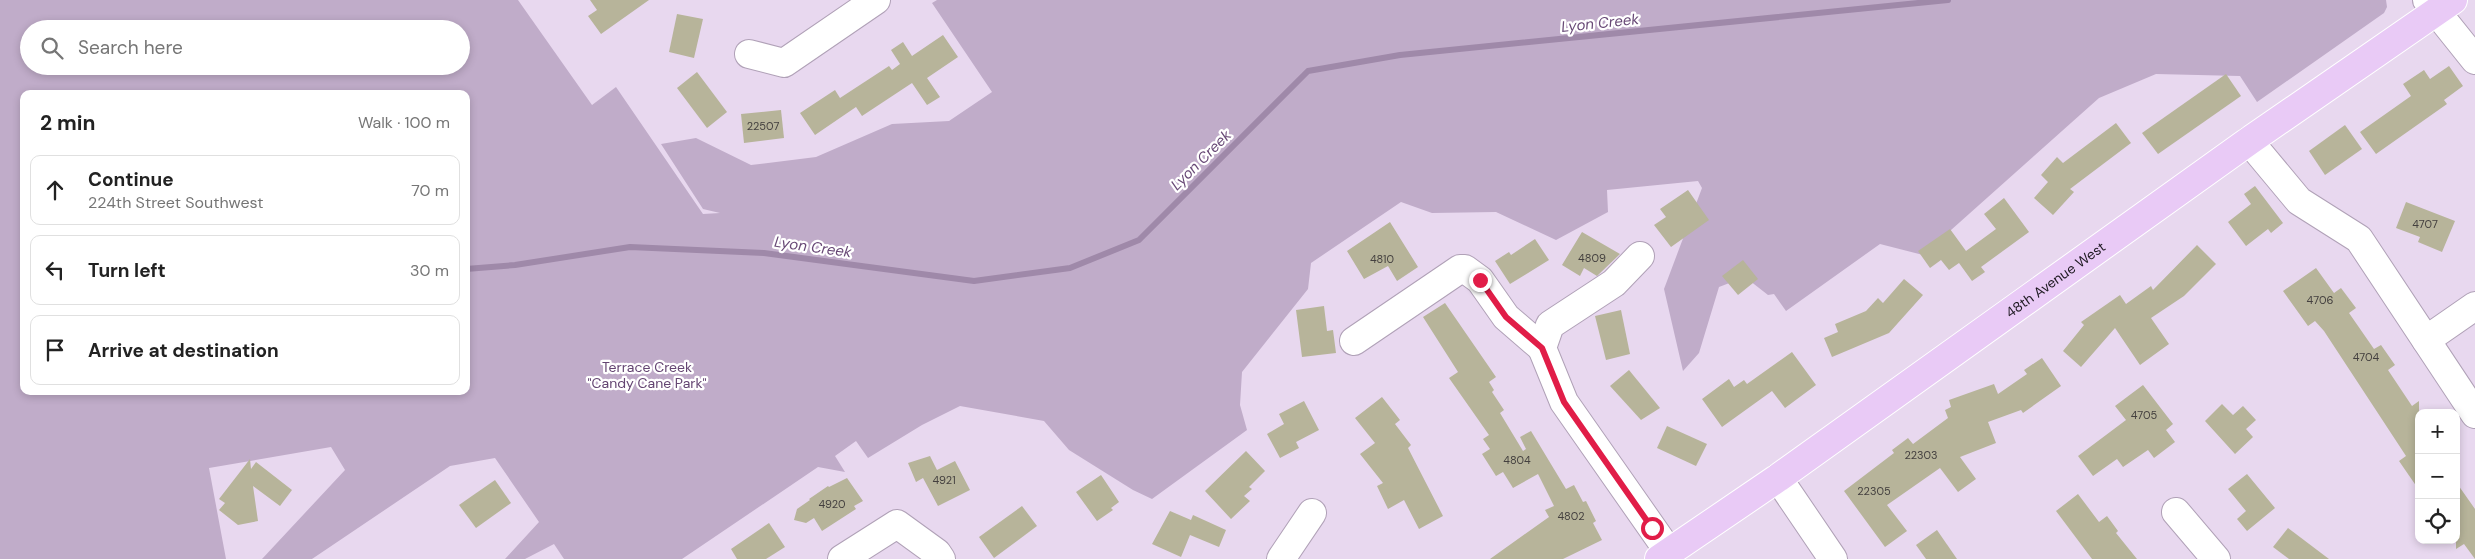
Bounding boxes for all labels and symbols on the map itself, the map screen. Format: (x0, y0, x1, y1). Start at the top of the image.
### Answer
water label: Lyon Creek (1560, 9, 1640, 37)
house number: 22507 (747, 119, 779, 133)
water label: Lyon Creek (1166, 125, 1236, 195)
house number: 4707 (2412, 217, 2438, 231)
water label: Lyon Creek (773, 232, 853, 262)
street label: 48th Avenue West (2002, 238, 2109, 321)
house number: 4809 (1578, 251, 1606, 265)
house number: 4810 (1370, 252, 1394, 266)
route end (1469, 269, 1492, 292)
house number: 4706 (2307, 293, 2333, 307)
house number: 4704 (2353, 350, 2380, 364)
park label: Terrace Creek "Candy Cane Park" (587, 358, 707, 392)
house number: 4705 (2131, 408, 2158, 422)
house number: 22303 (1904, 448, 1938, 462)
house number: 4804 (1503, 453, 1531, 467)
house number: 4921 (932, 473, 956, 487)
house number: 22305 (1857, 484, 1891, 498)
house number: 4920 (818, 497, 846, 511)
house number: 4802 (1557, 509, 1585, 523)
route start (1641, 517, 1664, 540)

